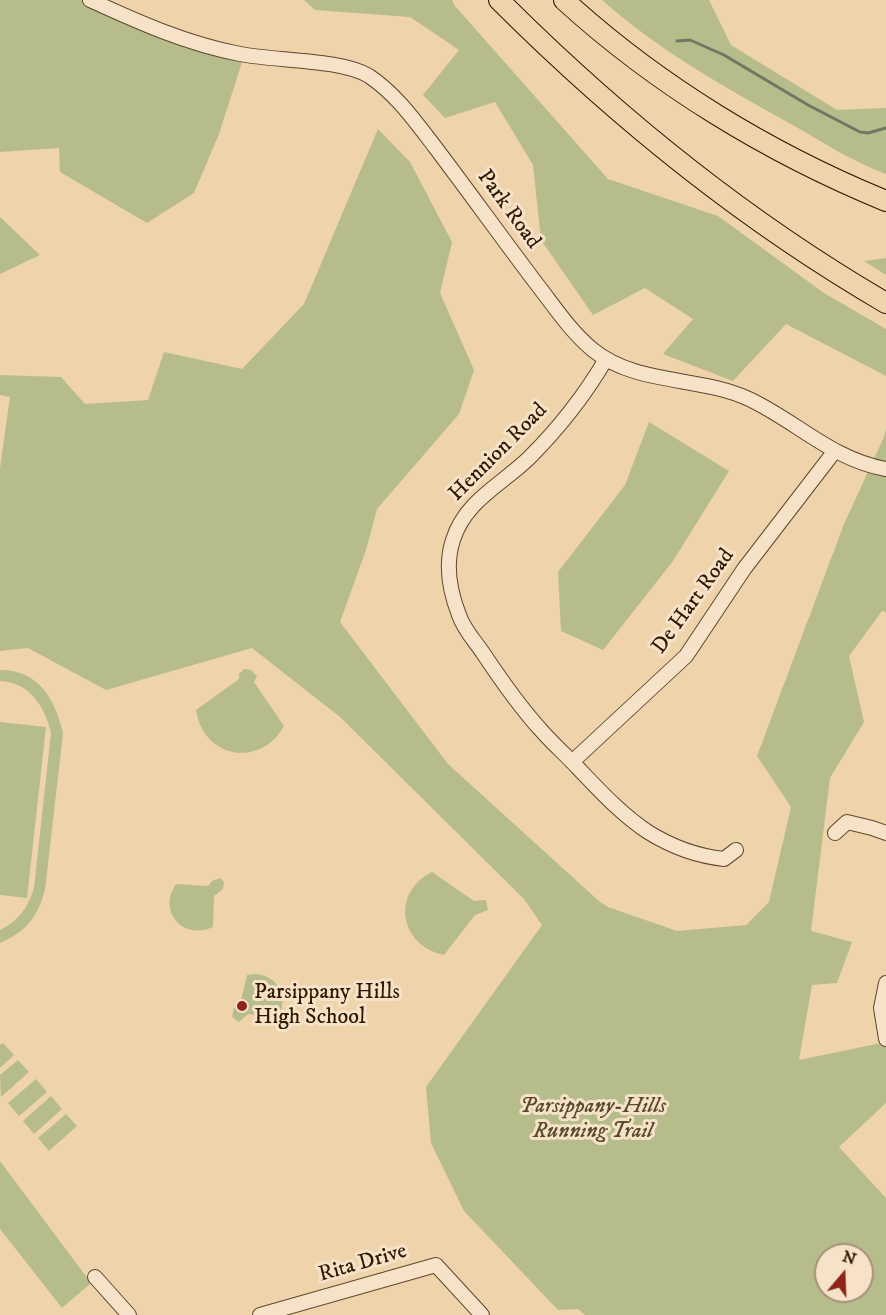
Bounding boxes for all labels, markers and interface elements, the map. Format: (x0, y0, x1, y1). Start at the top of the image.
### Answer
street label: Park Road (470, 165, 546, 255)
street label: Hennion Road (444, 398, 554, 508)
street label: De Hart Road (647, 544, 741, 660)
place label: Parsippany Hills High School (254, 980, 400, 1032)
marker: Parsippany Hills High School (235, 999, 249, 1013)
park label: Parsippany-Hills Running Trail (520, 1094, 666, 1146)
street label: Rita Drive (316, 1239, 410, 1289)
north arrow (814, 1243, 874, 1303)
text: N (840, 1246, 859, 1269)

